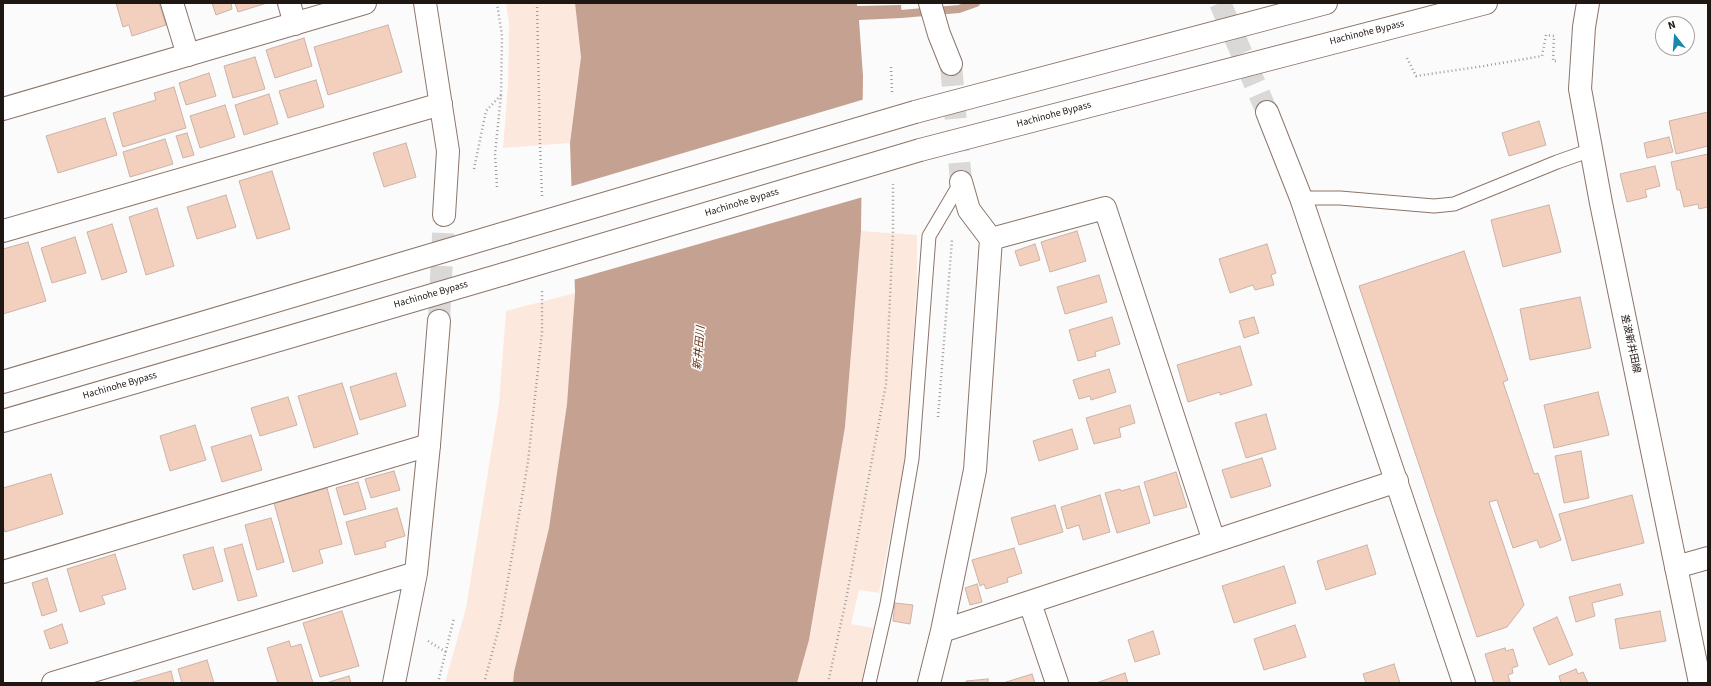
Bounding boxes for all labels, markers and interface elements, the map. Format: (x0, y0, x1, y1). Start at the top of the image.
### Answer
north arrow (1655, 16, 1695, 56)
text: N (1666, 17, 1677, 33)
street label: Hachinohe Bypass (1328, 18, 1406, 48)
street label: Hachinohe Bypass (1015, 99, 1093, 131)
street label: Hachinohe Bypass (704, 186, 780, 220)
street label: Hachinohe Bypass (393, 279, 469, 311)
street label: 差波新井田線 (1618, 313, 1642, 375)
water label: 新井田川 (692, 326, 708, 370)
street label: Hachinohe Bypass (82, 370, 158, 402)

